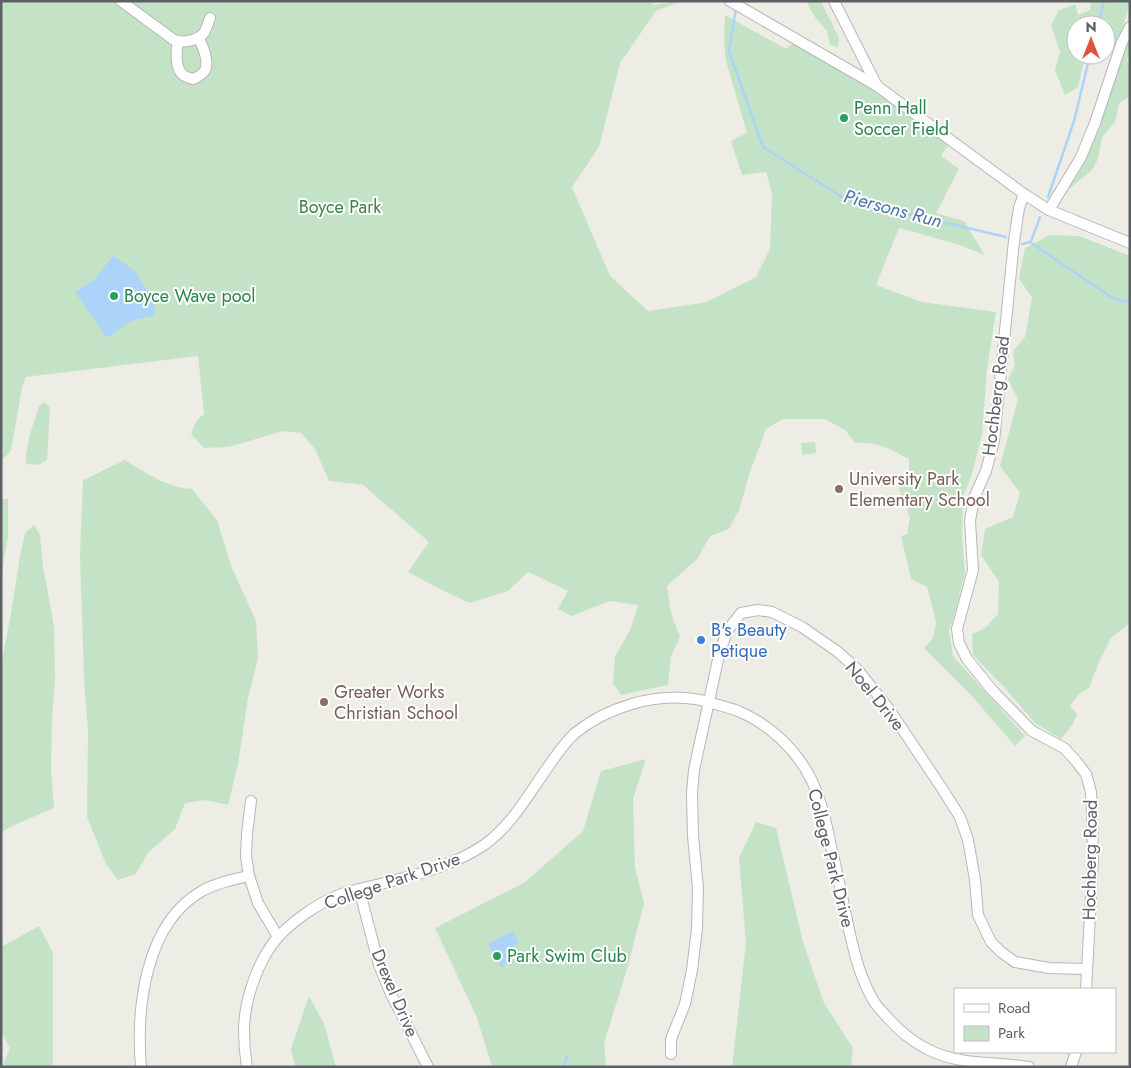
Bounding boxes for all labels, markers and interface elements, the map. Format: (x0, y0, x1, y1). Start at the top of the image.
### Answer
north arrow (1066, 15, 1116, 65)
text: N (1085, 17, 1097, 37)
place label: Penn Hall Soccer Field (854, 95, 949, 142)
marker: Penn Hall Soccer Field (838, 112, 850, 124)
water label: Piersons Run (841, 182, 945, 235)
park label: Boyce Park (299, 194, 381, 220)
place label: Boyce Wave pool (124, 283, 256, 309)
marker: Boyce Wave pool (108, 290, 120, 302)
street label: Hochberg Road (976, 335, 1016, 457)
place label: University Park Elementary School (849, 466, 990, 513)
marker: University Park Elementary School (833, 483, 845, 495)
place label: B's Beauty Petique (711, 617, 787, 664)
marker: B's Beauty Petique (695, 634, 707, 646)
street label: Noel Drive (839, 656, 911, 736)
place label: Greater Works Christian School (334, 679, 458, 726)
marker: Greater Works Christian School (318, 696, 330, 708)
street label: College Park Drive (801, 786, 861, 930)
street label: Hochberg Road (1076, 799, 1104, 921)
street label: College Park Drive (321, 846, 463, 916)
place label: Park Swim Club (507, 943, 627, 969)
street label: Drexel Drive (365, 945, 425, 1041)
marker: Park Swim Club (491, 950, 503, 962)
legend (954, 988, 1116, 1053)
text: Road (998, 997, 1030, 1019)
text: Park (998, 1022, 1025, 1044)

